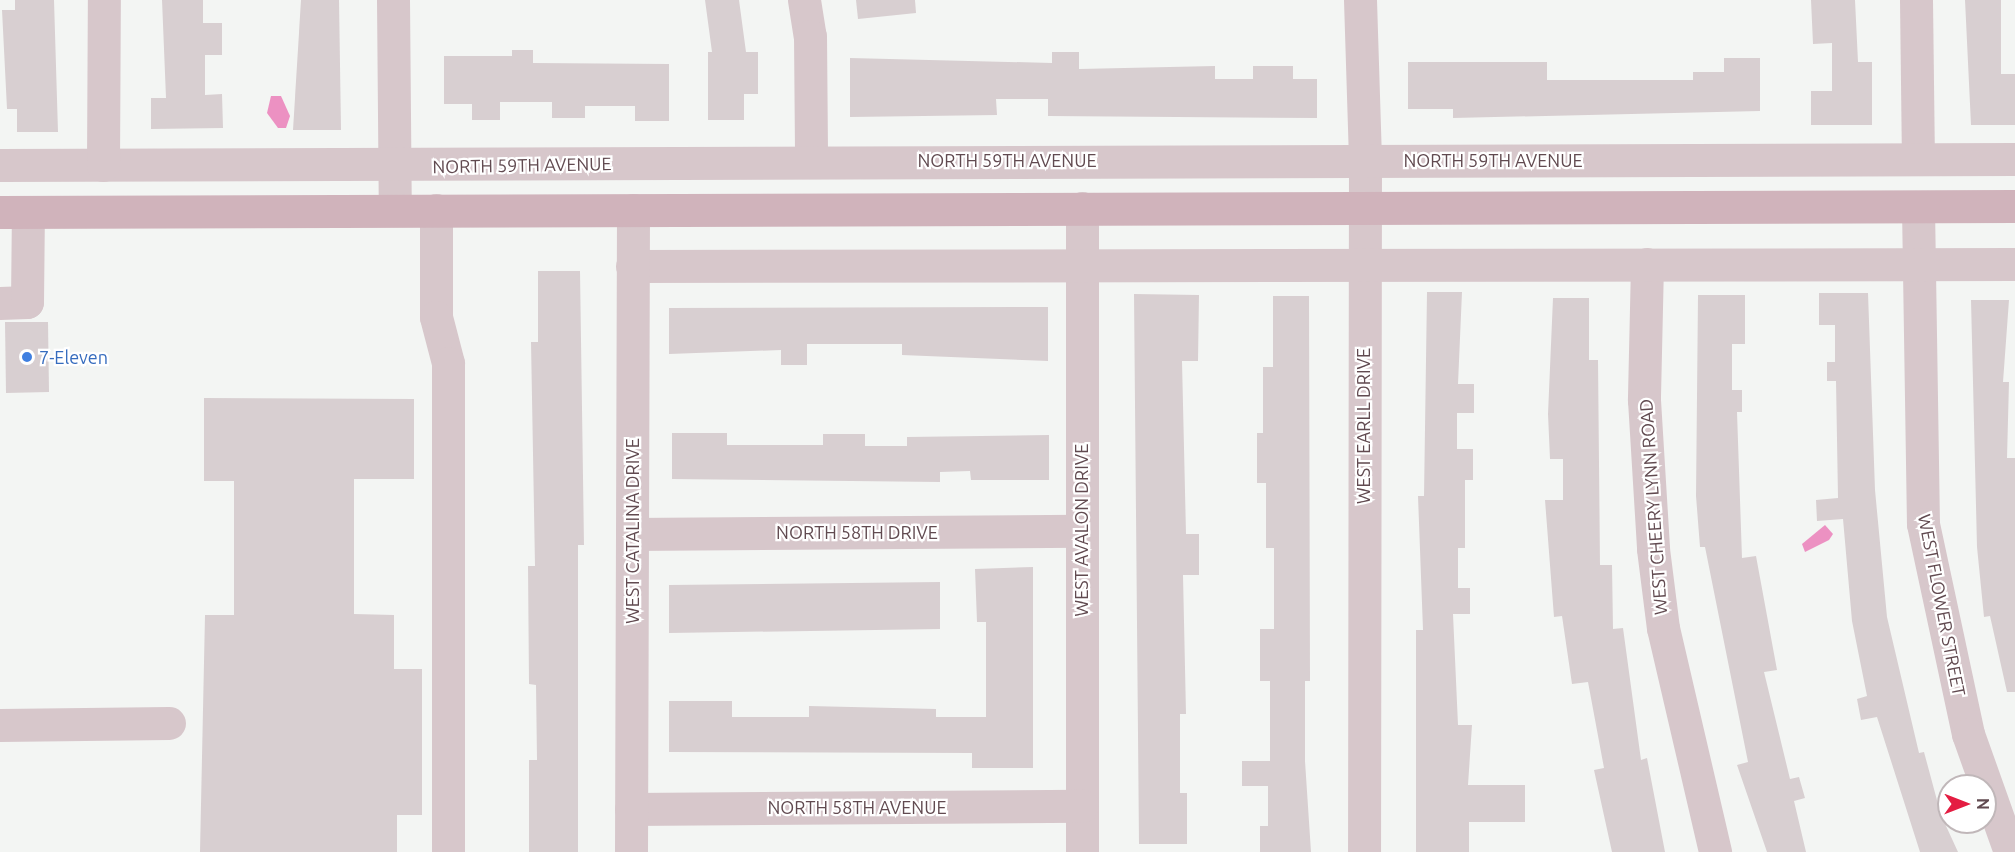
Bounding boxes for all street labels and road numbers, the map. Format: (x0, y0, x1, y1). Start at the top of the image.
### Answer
street label: NORTH 59TH AVENUE (917, 149, 1097, 171)
street label: NORTH 59TH AVENUE (1403, 149, 1583, 171)
street label: NORTH 59TH AVENUE (432, 153, 612, 177)
street label: WEST EARLL DRIVE (1352, 348, 1374, 504)
street label: WEST CHEERY LYNN ROAD (1635, 398, 1671, 616)
street label: WEST CATALINA DRIVE (621, 438, 643, 624)
street label: WEST AVALON DRIVE (1070, 444, 1092, 616)
street label: WEST FLOWER STREET (1914, 512, 1970, 698)
street label: NORTH 58TH DRIVE (776, 521, 938, 543)
street label: NORTH 58TH AVENUE (767, 796, 947, 818)

